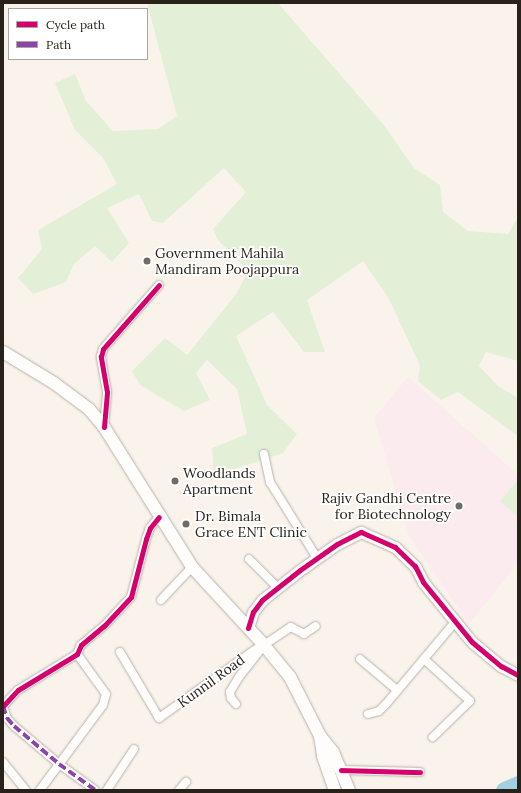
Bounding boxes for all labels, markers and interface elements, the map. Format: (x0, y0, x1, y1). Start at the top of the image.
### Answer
legend (8, 8, 148, 60)
text: Cycle path (46, 17, 105, 32)
text: Path (46, 37, 71, 52)
place label: Government Mahila Mandiram Poojappura (155, 245, 299, 278)
marker: Government Mahila Mandiram Poojappura (142, 256, 152, 266)
place label: Woodlands Apartment (183, 465, 256, 498)
marker: Woodlands Apartment (170, 476, 180, 486)
place label: Rajiv Gandhi Centre for Biotechnology (321, 490, 451, 522)
marker: Rajiv Gandhi Centre for Biotechnology (454, 501, 464, 511)
place label: Dr. Bimala Grace ENT Clinic (195, 508, 307, 540)
marker: Dr. Bimala Grace ENT Clinic (180, 518, 192, 530)
street label: Kunnil Road (174, 651, 248, 711)

